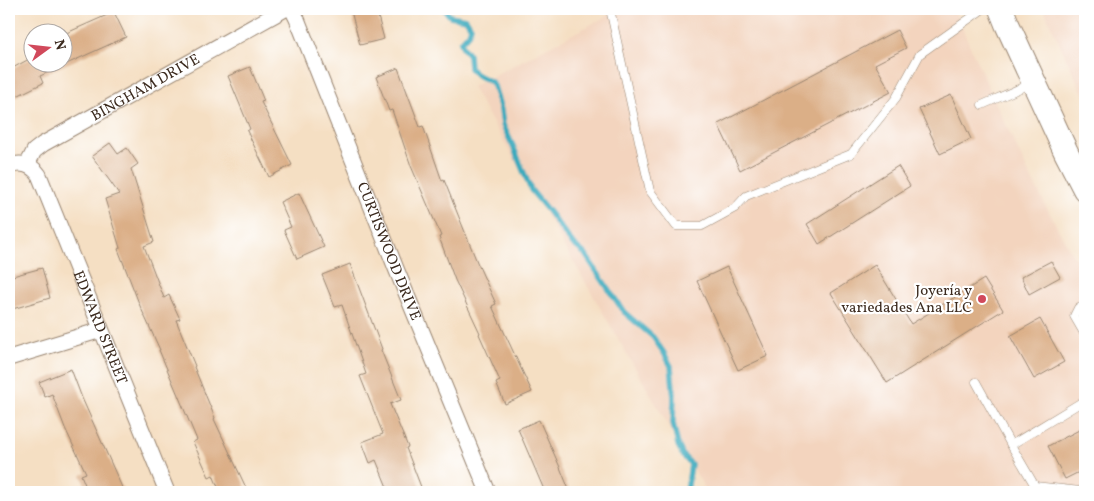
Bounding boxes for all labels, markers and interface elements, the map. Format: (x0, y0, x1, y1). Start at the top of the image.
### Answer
north arrow (22, 22, 72, 72)
text: N (49, 38, 70, 52)
street label: BINGHAM DRIVE (88, 50, 204, 127)
street label: CURTISWOOD DRIVE (351, 179, 425, 324)
street label: EDWARD STREET (67, 268, 132, 388)
place label: Joyería y variedades Ana LLC (841, 281, 972, 319)
marker: Joyería y variedades Ana LLC (976, 293, 988, 305)

